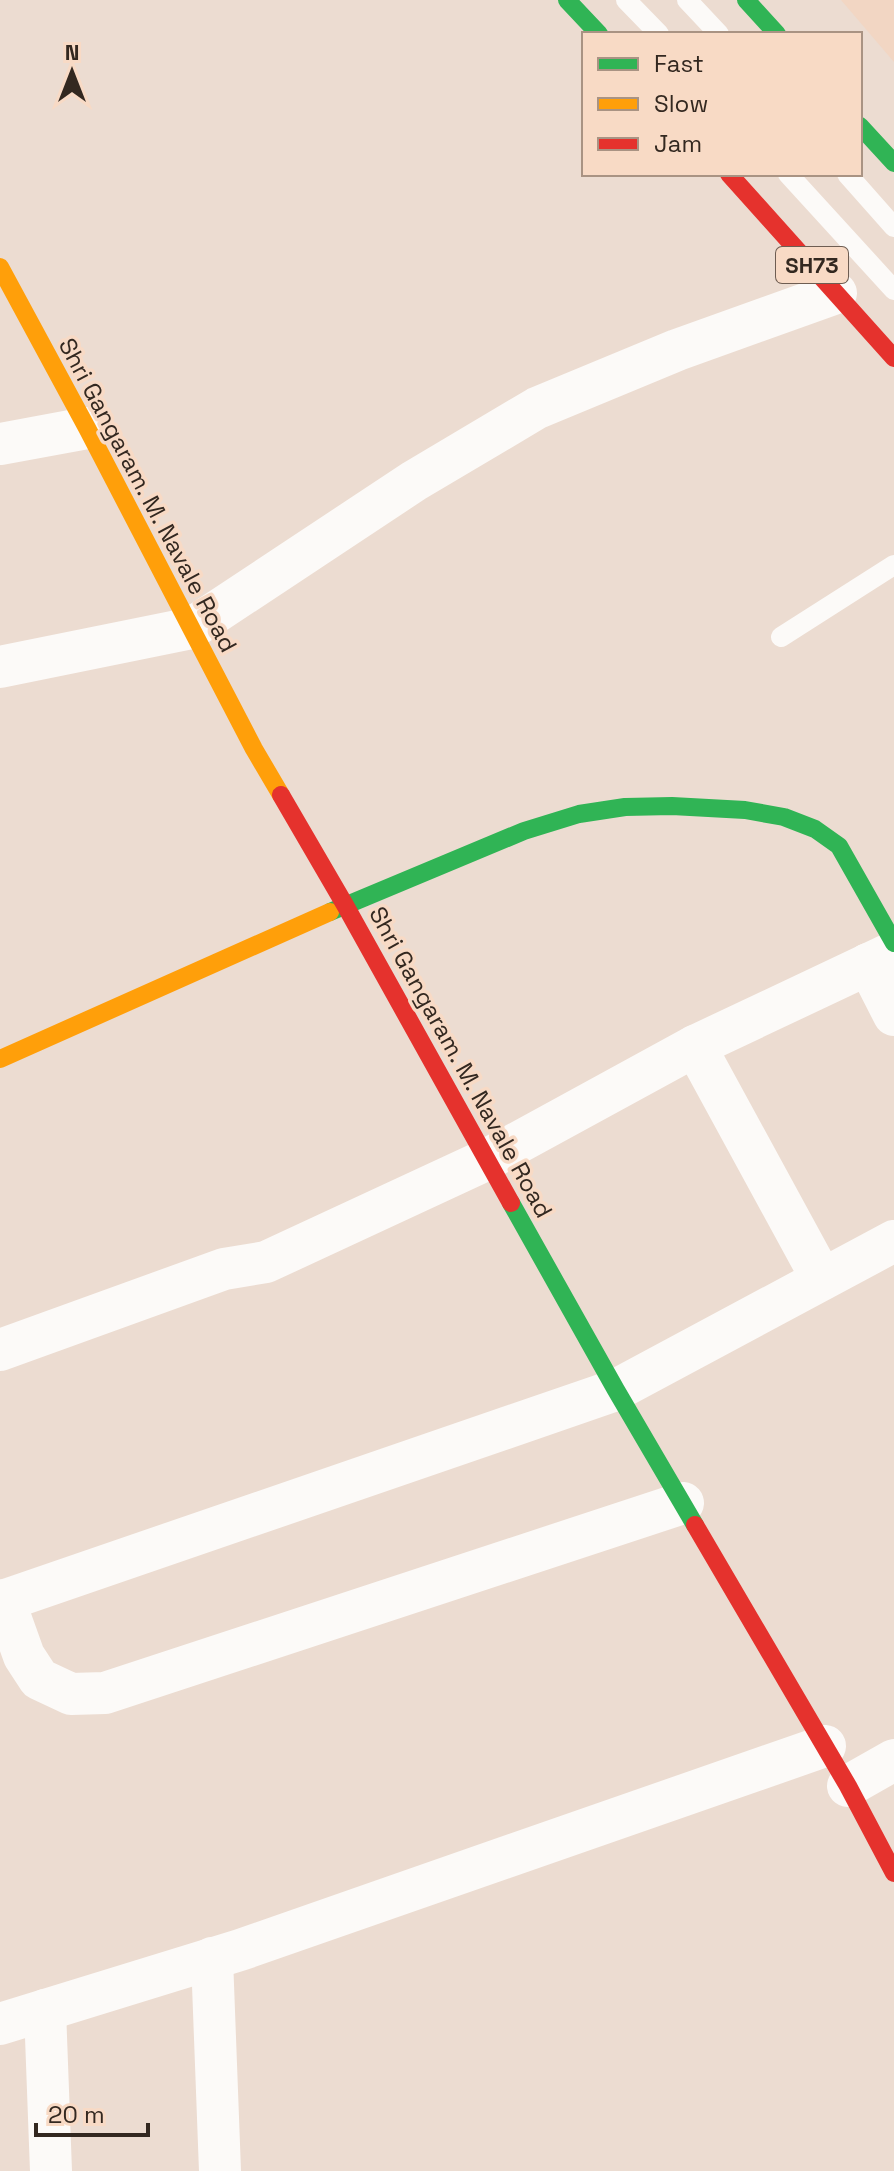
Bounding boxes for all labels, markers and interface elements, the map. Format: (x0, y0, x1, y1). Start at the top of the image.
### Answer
north arrow (32, 32, 112, 112)
legend (582, 32, 862, 176)
text: N (65, 38, 79, 66)
text: Fast (654, 48, 704, 79)
text: Slow (654, 88, 708, 119)
text: Jam (654, 128, 702, 159)
road number: SH73 (776, 247, 848, 283)
street label: Shri Gangaram. M. Navale Road (52, 333, 244, 657)
street label: Shri Gangaram. M. Navale Road (362, 901, 560, 1223)
scale bar (36, 2087, 148, 2137)
text: 20 m (48, 2099, 105, 2130)

